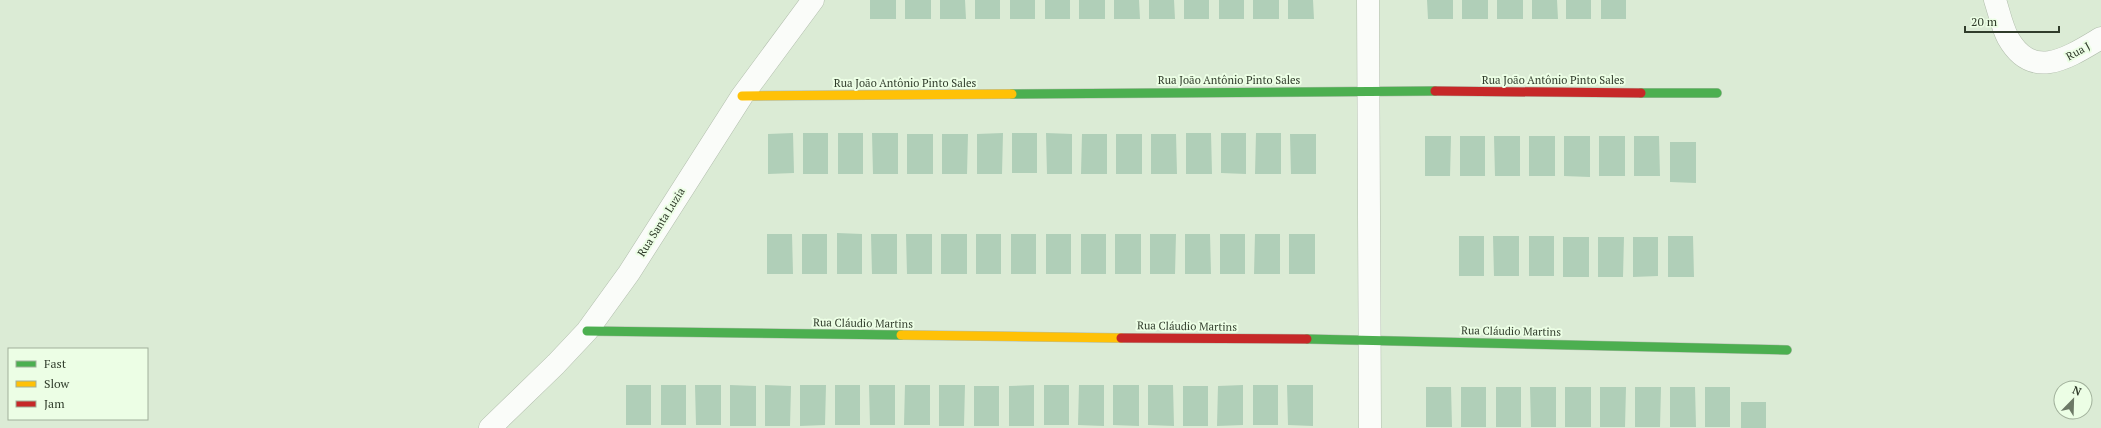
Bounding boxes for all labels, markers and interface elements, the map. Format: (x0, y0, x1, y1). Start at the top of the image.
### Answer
scale bar (1965, 8, 2059, 34)
text: 20 m (1971, 14, 1998, 29)
street label: Rua J (2064, 39, 2093, 63)
street label: Rua João Antônio Pinto Sales (1158, 73, 1301, 87)
street label: Rua João Antônio Pinto Sales (1482, 73, 1625, 87)
street label: Rua João Antônio Pinto Sales (834, 76, 977, 90)
street label: Rua Santa Luzia (634, 185, 688, 259)
street label: Rua Cláudio Martins (813, 315, 913, 331)
street label: Rua Cláudio Martins (1137, 318, 1237, 334)
street label: Rua Cláudio Martins (1461, 323, 1561, 339)
legend (8, 348, 148, 420)
text: Fast (44, 356, 67, 371)
text: Slow (44, 376, 70, 391)
north arrow (2053, 380, 2093, 420)
text: N (2070, 383, 2084, 399)
text: Jam (44, 396, 65, 411)

